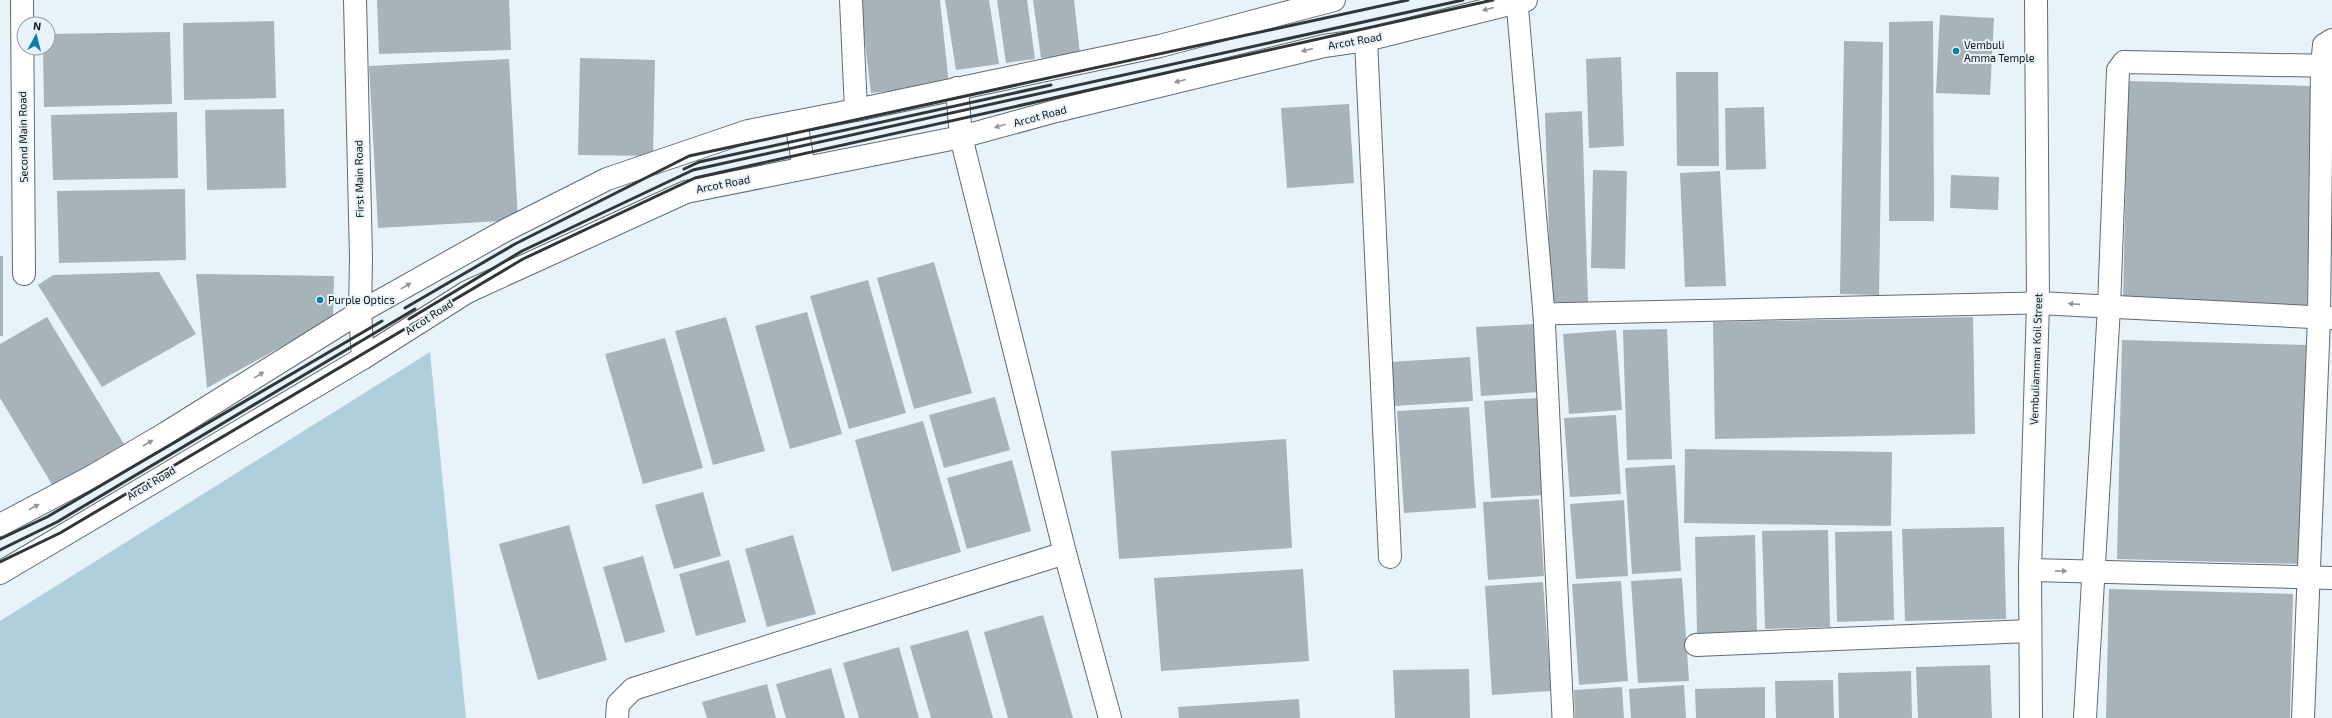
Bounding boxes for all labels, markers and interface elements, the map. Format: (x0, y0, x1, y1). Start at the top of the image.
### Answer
one-way arrow (1482, 7, 1494, 13)
north arrow (16, 16, 56, 56)
text: N (33, 19, 42, 33)
street label: Arcot Road (1327, 29, 1383, 52)
place label: Vembuli Amma Temple (1964, 38, 2035, 64)
marker: Vembuli Amma Temple (1951, 46, 1961, 56)
one-way arrow (1300, 48, 1313, 54)
one-way arrow (1174, 78, 1186, 84)
street label: Second Main Road (15, 91, 30, 183)
street label: Arcot Road (1012, 102, 1068, 129)
one-way arrow (994, 124, 1006, 130)
street label: First Main Road (351, 140, 366, 218)
street label: Arcot Road (695, 172, 751, 195)
one-way arrow (400, 282, 412, 289)
place label: Purple Optics (328, 293, 395, 306)
street label: Vembuliamman Koil Street (2027, 293, 2044, 425)
marker: Purple Optics (315, 295, 325, 305)
street label: Arcot Road (402, 296, 455, 337)
one-way arrow (2068, 301, 2080, 308)
one-way arrow (254, 371, 264, 379)
one-way arrow (142, 440, 154, 447)
street label: Arcot Road (124, 463, 178, 502)
one-way arrow (29, 503, 40, 510)
one-way arrow (2055, 568, 2068, 574)

